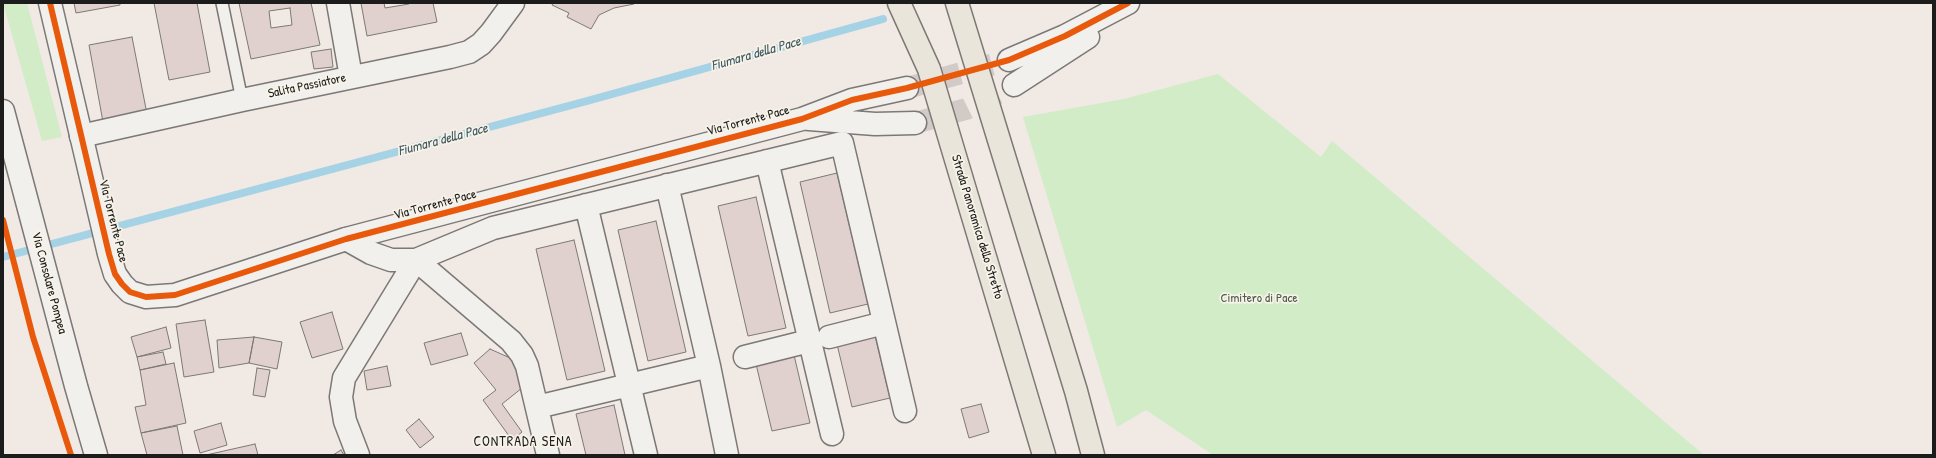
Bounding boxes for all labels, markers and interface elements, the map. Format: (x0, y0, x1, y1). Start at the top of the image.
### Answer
water label: Fiumara della Pace (709, 33, 803, 75)
street label: Salita Passiatore (267, 70, 347, 102)
street label: Via Torrente Pace (705, 102, 791, 140)
water label: Fiumara della Pace (396, 120, 490, 160)
street label: Strada Panoramica dello Stretto (948, 153, 1006, 301)
street label: Via Torrente Pace (95, 178, 131, 264)
street label: Via Torrente Pace (392, 186, 478, 224)
street label: Via Consolare Pompea (28, 230, 70, 336)
park label: Cimitero di Pace (1220, 291, 1298, 307)
district label: CONTRADA SENA (473, 434, 573, 450)

